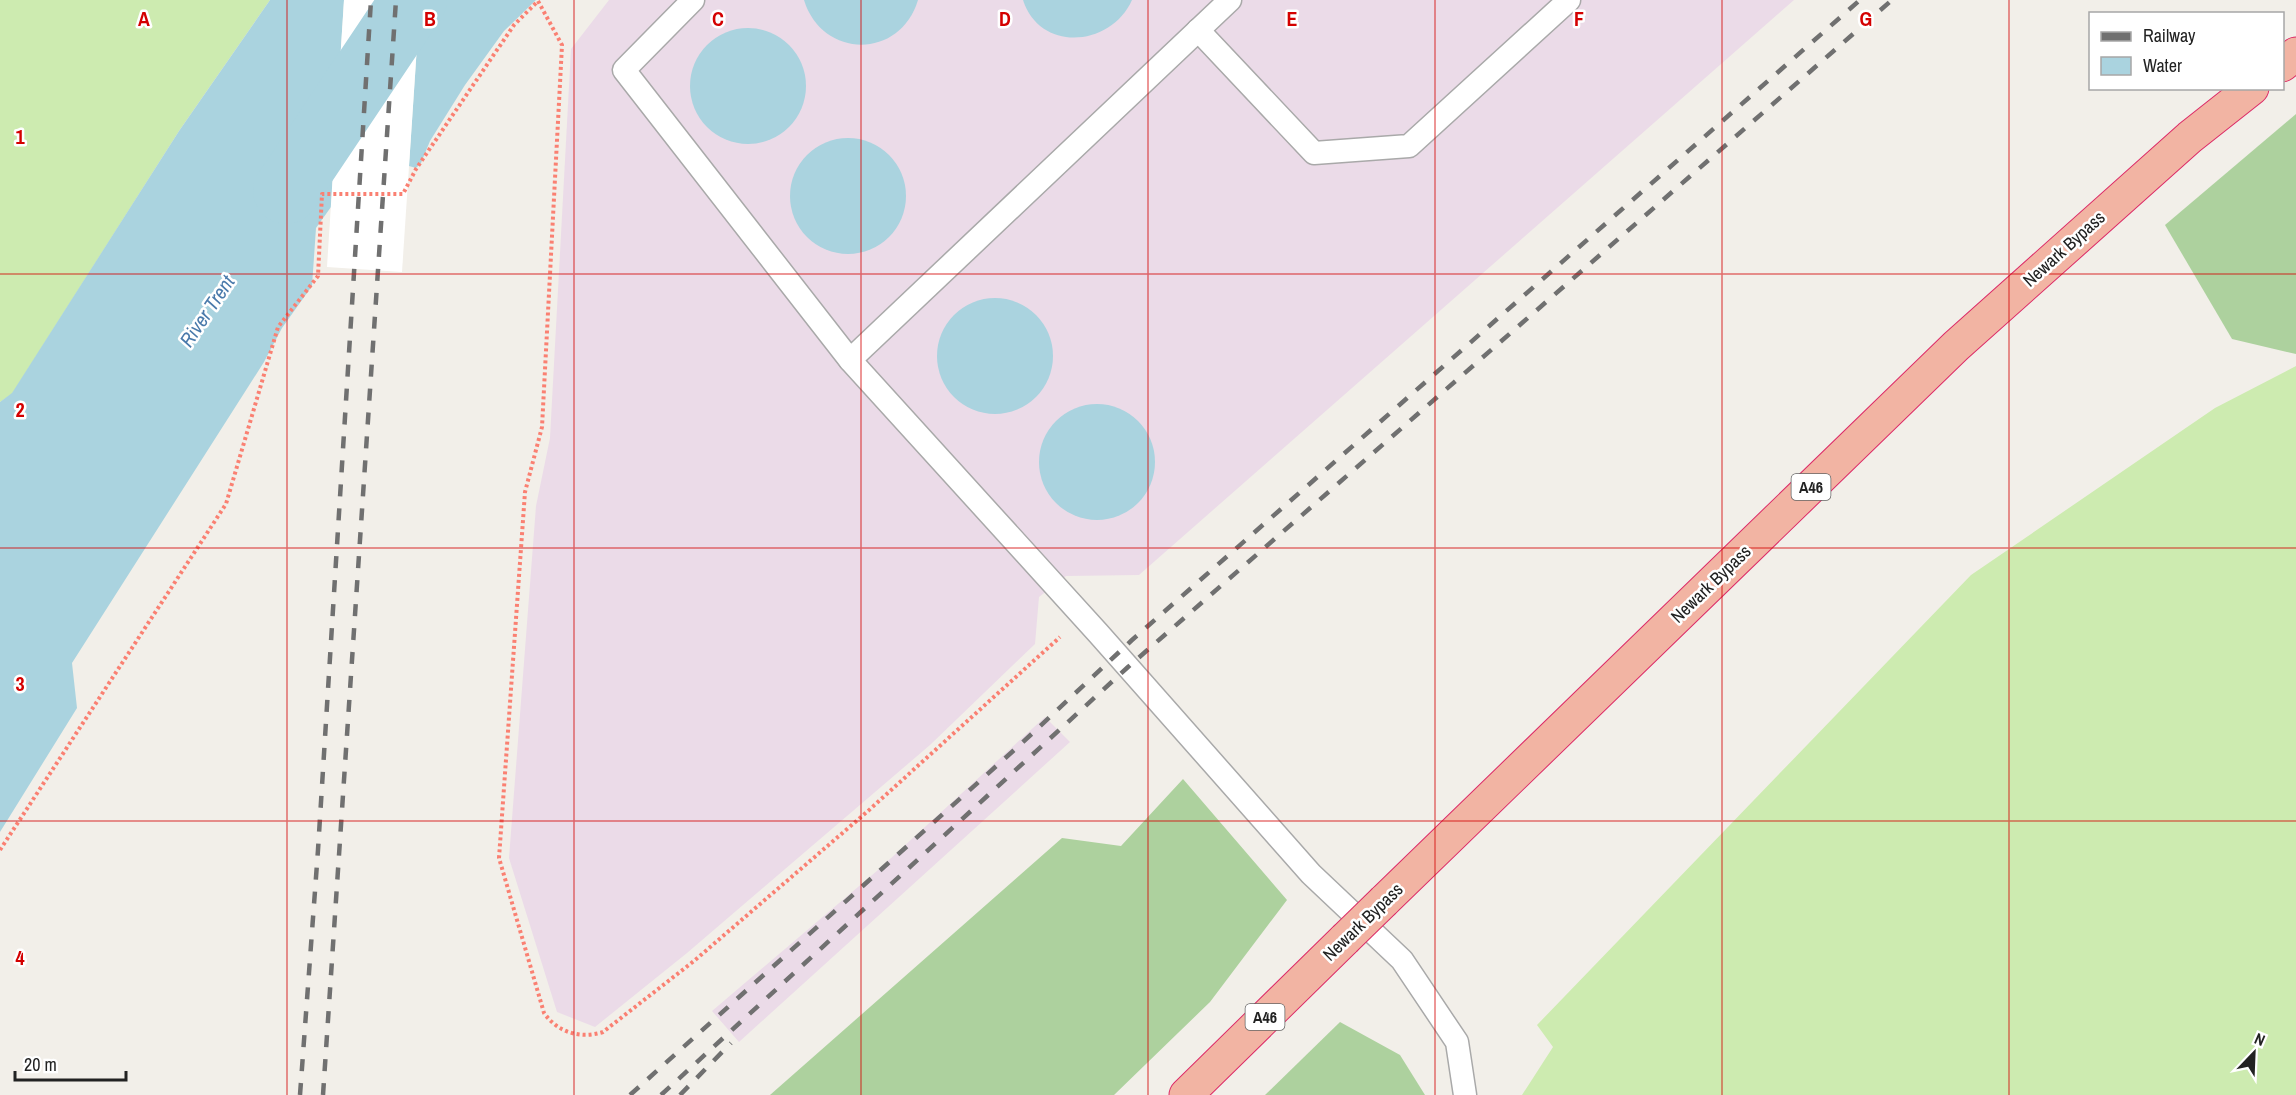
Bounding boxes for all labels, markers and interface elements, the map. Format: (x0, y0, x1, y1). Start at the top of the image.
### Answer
text: A (138, 5, 150, 32)
text: B (424, 5, 436, 32)
text: C (712, 5, 724, 32)
text: D (999, 5, 1011, 32)
text: E (1287, 5, 1298, 32)
text: F (1574, 5, 1584, 32)
text: G (1860, 5, 1872, 32)
legend (2089, 12, 2284, 90)
text: Railway (2143, 23, 2196, 48)
text: Water (2143, 53, 2182, 78)
text: 1 (15, 123, 25, 150)
street label: Newark Bypass (2017, 205, 2110, 292)
water label: River Trent (173, 269, 241, 352)
text: 2 (15, 396, 25, 423)
road number: A46 (1792, 474, 1830, 500)
street label: Newark Bypass (1665, 539, 1756, 628)
text: 3 (15, 670, 25, 697)
street label: Newark Bypass (1317, 877, 1408, 966)
text: 4 (15, 944, 25, 971)
road number: A46 (1246, 1004, 1284, 1030)
north arrow (2224, 1023, 2284, 1083)
text: N (2251, 1027, 2269, 1051)
scale bar (15, 1044, 126, 1082)
text: 20 m (24, 1052, 57, 1077)

